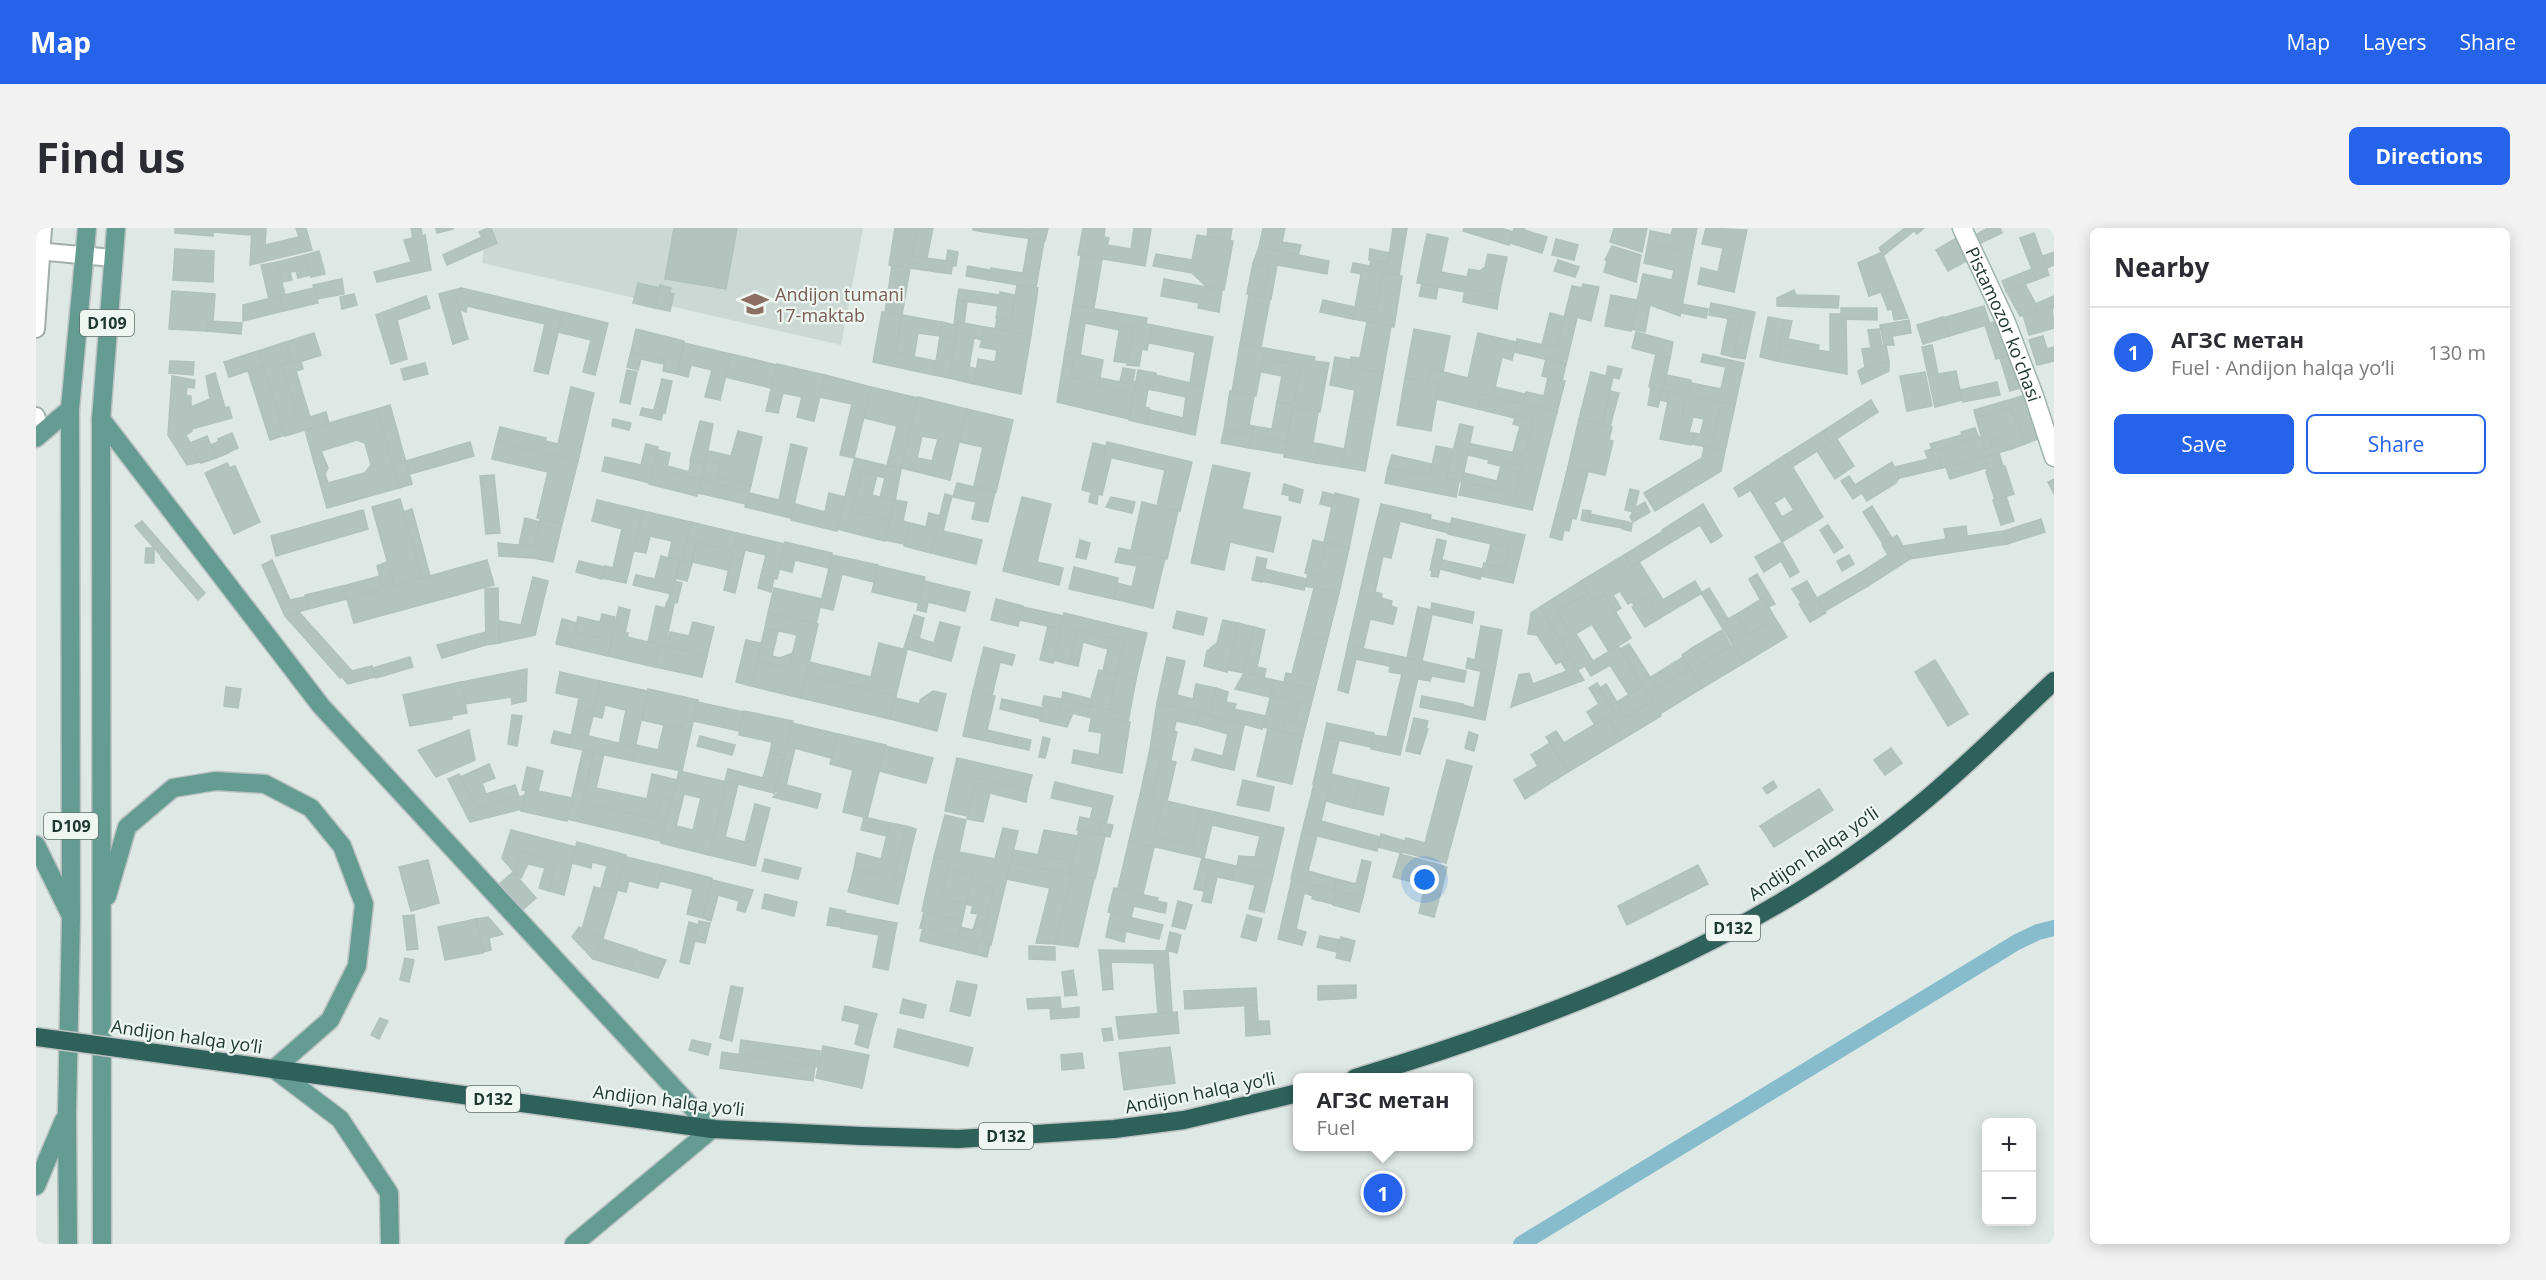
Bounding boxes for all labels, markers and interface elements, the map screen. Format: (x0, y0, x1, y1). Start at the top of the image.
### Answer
text: Map (30, 23, 91, 61)
text: Map (2287, 28, 2330, 56)
text: Layers (2363, 28, 2427, 56)
text: Share (2460, 28, 2516, 56)
button: Directions (2349, 127, 2510, 185)
text: Find us (36, 128, 185, 185)
street label: Pistamozor ko'chasi (1960, 243, 2047, 405)
text: Nearby (2114, 249, 2209, 285)
place label: Andijon tumani 17-maktab (775, 282, 904, 327)
school or university icon: Andijon tumani 17-maktab (740, 289, 770, 319)
road number: D109 (80, 310, 134, 336)
text: АГЗС метан (2171, 324, 2304, 354)
text: 1 (2128, 339, 2139, 366)
text: 130 m (2428, 339, 2486, 366)
text: Fuel · Andijon halqa yo‘li (2171, 354, 2395, 381)
button: Save (2114, 414, 2294, 474)
button: Share (2306, 414, 2486, 474)
street label: Andijon halqa yo‘li (1743, 800, 1883, 906)
road number: D109 (44, 813, 98, 839)
your location (1410, 865, 1439, 894)
road number: D132 (1706, 915, 1760, 941)
street label: Andijon halqa yo‘li (110, 1014, 264, 1058)
street label: Andijon halqa yo‘li (1123, 1066, 1277, 1118)
popup (1293, 1073, 1473, 1151)
street label: Andijon halqa yo‘li (592, 1079, 746, 1121)
text: АГЗС метан (1316, 1084, 1450, 1114)
road number: D132 (466, 1086, 520, 1112)
text: Fuel (1316, 1114, 1355, 1141)
map controls (1982, 1118, 2036, 1226)
button: + (1982, 1118, 2036, 1172)
road number: D132 (979, 1123, 1033, 1149)
pin: 1 (1364, 1170, 1402, 1216)
button: − (1982, 1172, 2036, 1226)

